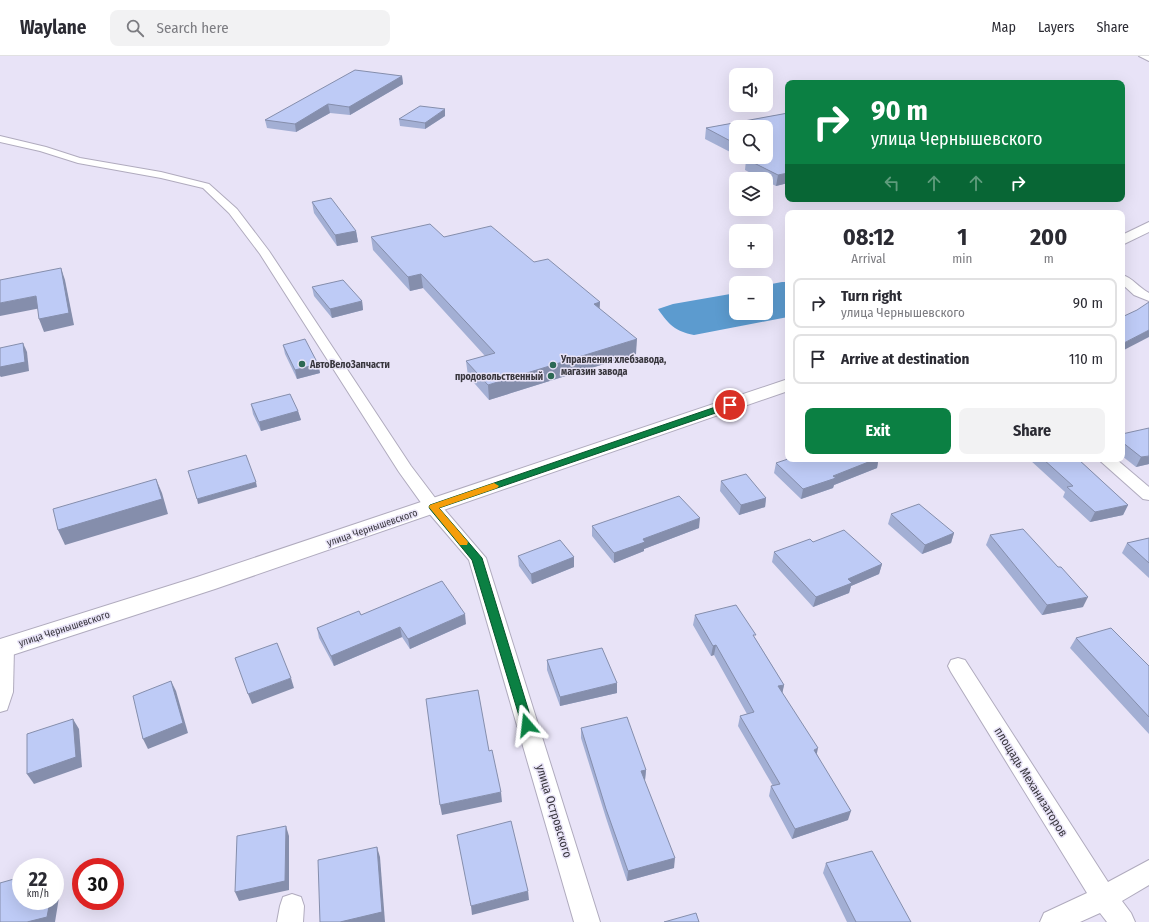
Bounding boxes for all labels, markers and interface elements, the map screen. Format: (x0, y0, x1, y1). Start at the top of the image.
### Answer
search box (110, 10, 390, 46)
text: Waylane (20, 16, 86, 39)
icon: search (124, 17, 146, 39)
text: Search here (156, 19, 229, 37)
text: Map (992, 19, 1016, 36)
text: Layers (1038, 19, 1074, 36)
text: Share (1096, 19, 1129, 36)
map controls (729, 68, 773, 320)
button: sound (729, 68, 773, 112)
text: 90 m (871, 94, 928, 127)
icon: right (805, 96, 857, 148)
button: search (729, 120, 773, 164)
text: улица Чернышевского (871, 128, 1042, 150)
button: layers (729, 172, 773, 216)
icon: left (881, 172, 903, 194)
icon: ahead (923, 172, 945, 194)
icon: ahead (965, 172, 987, 194)
icon: right (1007, 172, 1029, 194)
text: 08:12 (843, 223, 894, 251)
text: 1 (957, 223, 967, 251)
text: 200 (1030, 223, 1067, 251)
button: + (729, 224, 773, 268)
text: Arrival (851, 251, 886, 266)
text: min (952, 251, 972, 266)
text: m (1044, 251, 1054, 266)
button: − (729, 276, 773, 320)
text: Turn right (841, 287, 902, 305)
icon: right (807, 292, 829, 314)
text: 90 m (1073, 294, 1103, 312)
text: улица Чернышевского (841, 305, 965, 320)
icon: arrive (807, 348, 829, 370)
text: Arrive at destination (841, 350, 969, 368)
text: 110 m (1069, 350, 1103, 368)
place label: Управления хлебзавода, магазин завода (560, 354, 666, 378)
marker: АвтоВелоЗапчасти (297, 359, 307, 369)
place label: АвтоВелоЗапчасти (309, 359, 390, 371)
marker: Управления хлебзавода, магазин завода (548, 360, 558, 370)
place label: продовольственный (455, 371, 543, 383)
marker: продовольственный (546, 371, 556, 381)
pin (713, 388, 747, 422)
icon: arrive (719, 394, 741, 416)
button: Exit (805, 408, 951, 454)
button: Share (959, 408, 1105, 454)
street label: улица Чернышевского (325, 507, 419, 549)
street label: улица Чернышевского (17, 609, 111, 649)
position arrow (506, 704, 548, 746)
street label: площадь Механизаторов (992, 725, 1070, 839)
street label: улица Островского (533, 763, 575, 859)
speed limit sign: 30 (72, 858, 124, 910)
text: 22 (29, 867, 47, 891)
text: km/h (27, 888, 49, 900)

